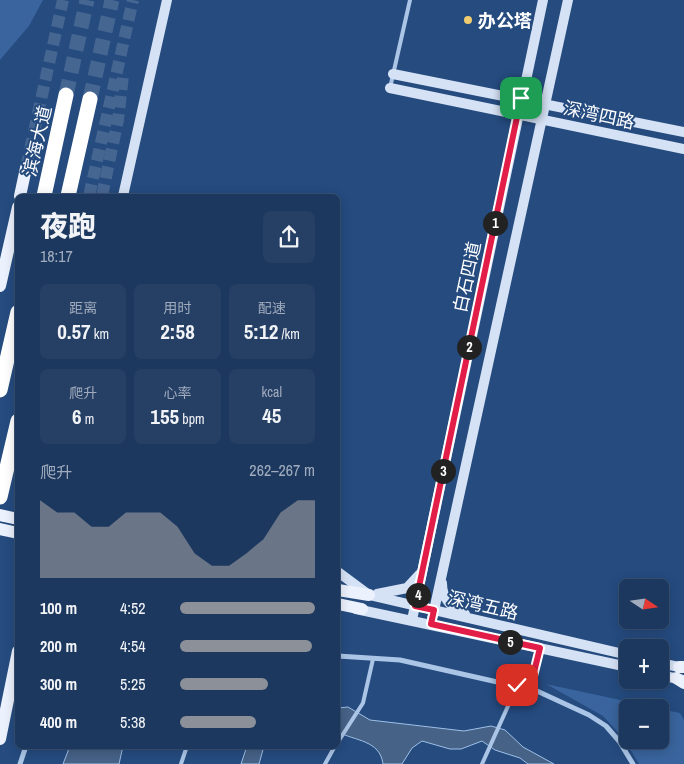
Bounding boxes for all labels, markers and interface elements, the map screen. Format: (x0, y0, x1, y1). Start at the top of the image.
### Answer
place label: 办公塔 (478, 8, 532, 33)
marker: 办公塔 (462, 14, 474, 26)
pin (500, 77, 542, 119)
icon: arrive (507, 84, 535, 112)
street label: 深湾四路 (561, 95, 637, 135)
street label: 滨海大道 (17, 103, 57, 179)
text: 夜跑 (40, 207, 96, 245)
pin: 1 (482, 210, 508, 236)
button: share (263, 211, 315, 263)
text: 1 (492, 214, 499, 232)
street label: 白石四道 (447, 239, 487, 315)
text: 18:17 (40, 245, 73, 267)
text: 距离 (69, 299, 97, 317)
text: 用时 (163, 299, 191, 317)
text: 配速 (258, 299, 286, 317)
text: 0.57 (57, 317, 91, 346)
text: 2:58 (160, 317, 195, 346)
text: 5:12 (244, 317, 278, 346)
text: km (91, 325, 109, 343)
text: /km (278, 325, 300, 343)
pin: 2 (456, 334, 482, 360)
text: 2 (466, 338, 473, 356)
text: kcal (262, 383, 282, 401)
text: 爬升 (69, 384, 97, 402)
text: 心率 (163, 384, 191, 402)
text: 45 (262, 401, 281, 430)
text: 6 (72, 402, 82, 431)
text: 155 (150, 402, 179, 431)
text: m (82, 410, 94, 428)
text: bpm (179, 410, 205, 428)
pin: 3 (430, 458, 456, 484)
text: 262–267 m (249, 459, 315, 481)
text: 爬升 (40, 461, 72, 483)
text: 3 (440, 462, 447, 480)
north arrow (619, 579, 669, 629)
map controls (619, 579, 669, 749)
pin: 4 (406, 582, 430, 608)
street label: 深湾五路 (445, 585, 521, 625)
text: 4 (415, 586, 422, 604)
text: 100 m (40, 597, 77, 619)
text: 4:52 (120, 597, 146, 619)
pin: 5 (498, 630, 522, 654)
text: 5 (507, 633, 514, 651)
text: 200 m (40, 635, 77, 657)
text: 4:54 (120, 635, 146, 657)
button: + (619, 639, 669, 689)
pin (496, 664, 538, 706)
icon: check (503, 671, 531, 699)
text: 300 m (40, 673, 77, 695)
text: 5:25 (120, 673, 146, 695)
button: − (619, 699, 669, 749)
text: 400 m (40, 711, 77, 733)
text: 5:38 (120, 711, 146, 733)

